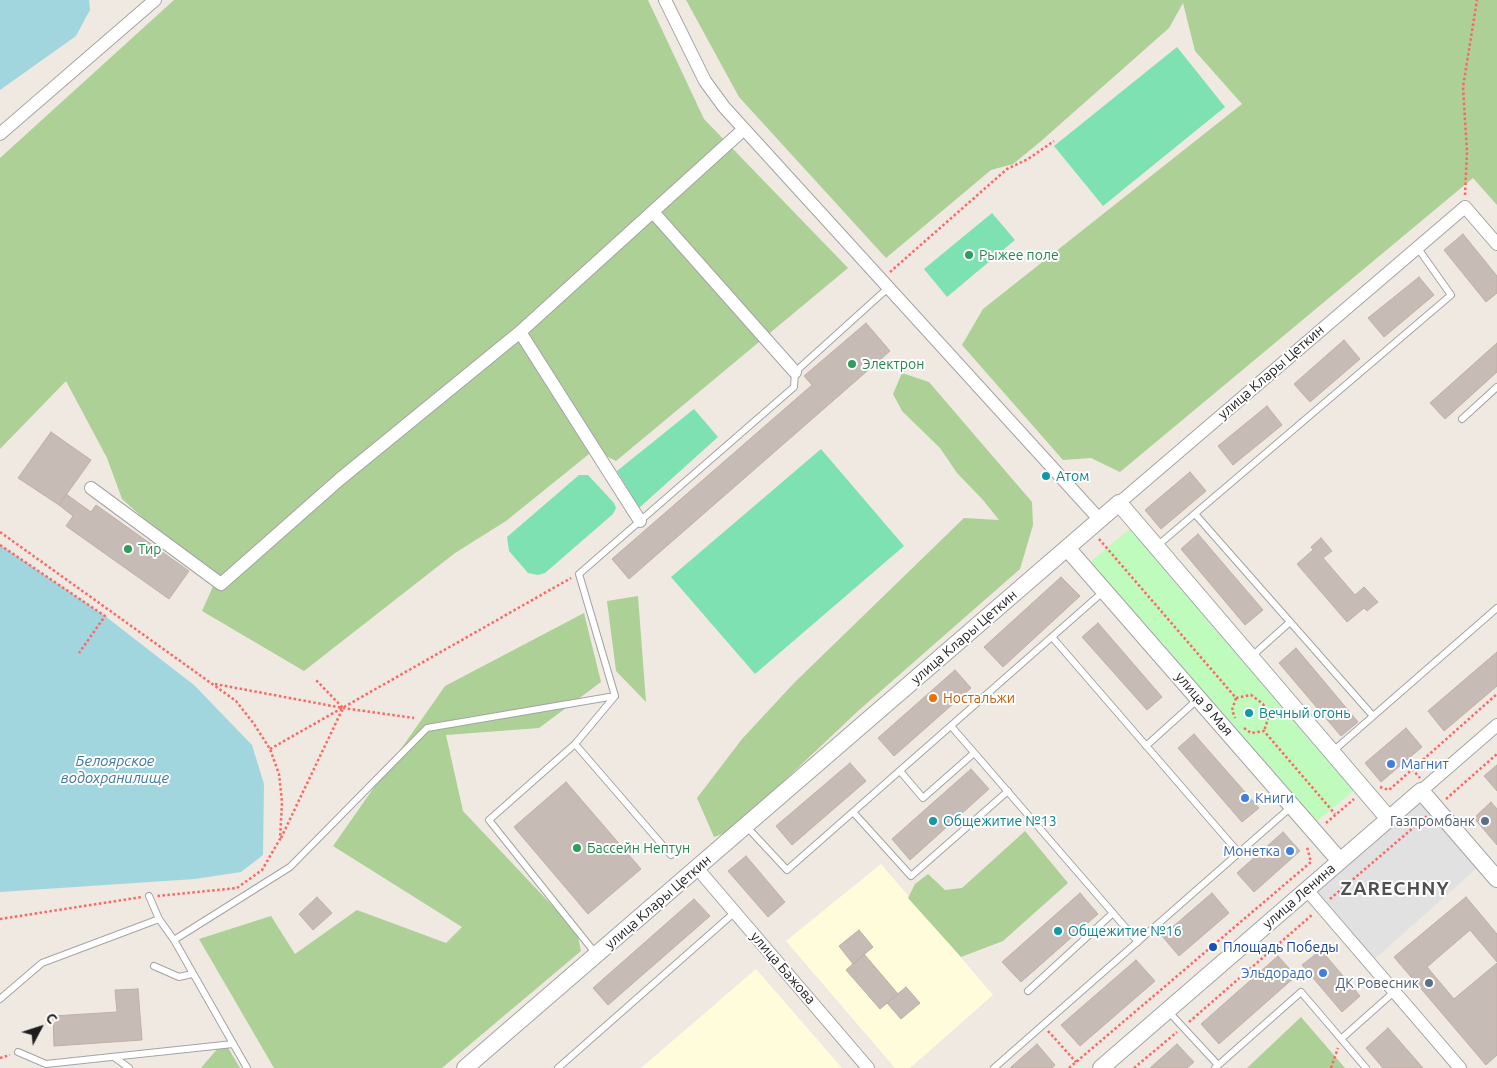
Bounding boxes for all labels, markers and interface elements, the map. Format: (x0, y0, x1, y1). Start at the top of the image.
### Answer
place label: Рыжее поле (979, 247, 1059, 263)
marker: Рыжее поле (963, 249, 975, 261)
street label: улица Клары Цеткин (1215, 321, 1327, 423)
place label: Электрон (862, 356, 924, 372)
marker: Электрон (846, 358, 858, 370)
place label: Атом (1056, 468, 1089, 484)
marker: Атом (1040, 470, 1052, 482)
place label: Тир (138, 541, 161, 557)
marker: Тир (122, 543, 134, 555)
street label: улица Клары Цеткин (908, 586, 1020, 688)
street label: улица 9 Мая (1172, 668, 1236, 740)
place label: Ностальжи (943, 690, 1015, 706)
marker: Ностальжи (927, 692, 939, 704)
place label: Вечный огонь (1259, 705, 1350, 721)
marker: Вечный огонь (1243, 707, 1255, 719)
water label: Белоярское водохранилище (61, 752, 169, 787)
place label: Магнит (1401, 756, 1449, 772)
marker: Магнит (1385, 758, 1397, 770)
place label: Книги (1255, 790, 1294, 806)
marker: Книги (1239, 792, 1251, 804)
place label: Общежитие №13 (943, 813, 1057, 829)
place label: Газпромбанк (1390, 813, 1475, 829)
marker: Общежитие №13 (927, 815, 939, 827)
marker: Газпромбанк (1479, 815, 1491, 827)
place label: Бассейн Нептун (587, 840, 690, 856)
marker: Бассейн Нептун (571, 842, 583, 854)
place label: Монетка (1223, 843, 1280, 859)
marker: Монетка (1284, 845, 1296, 857)
street label: улица Клары Цеткин (602, 851, 714, 953)
street label: улица Ленина (1259, 860, 1339, 932)
district label: ZARECHNY (1339, 878, 1451, 900)
place label: Общежитие №16 (1068, 923, 1182, 939)
marker: Общежитие №16 (1052, 925, 1064, 937)
street label: улица Бажова (747, 928, 819, 1008)
place label: Площадь Победы (1223, 939, 1339, 955)
marker: Площадь Победы (1207, 941, 1219, 953)
place label: Эльдорадо (1241, 965, 1313, 981)
marker: Эльдорадо (1317, 967, 1329, 979)
place label: ДК Ровесник (1335, 975, 1419, 991)
marker: ДК Ровесник (1423, 977, 1435, 989)
north arrow (15, 1003, 65, 1053)
text: С (42, 1010, 60, 1027)

